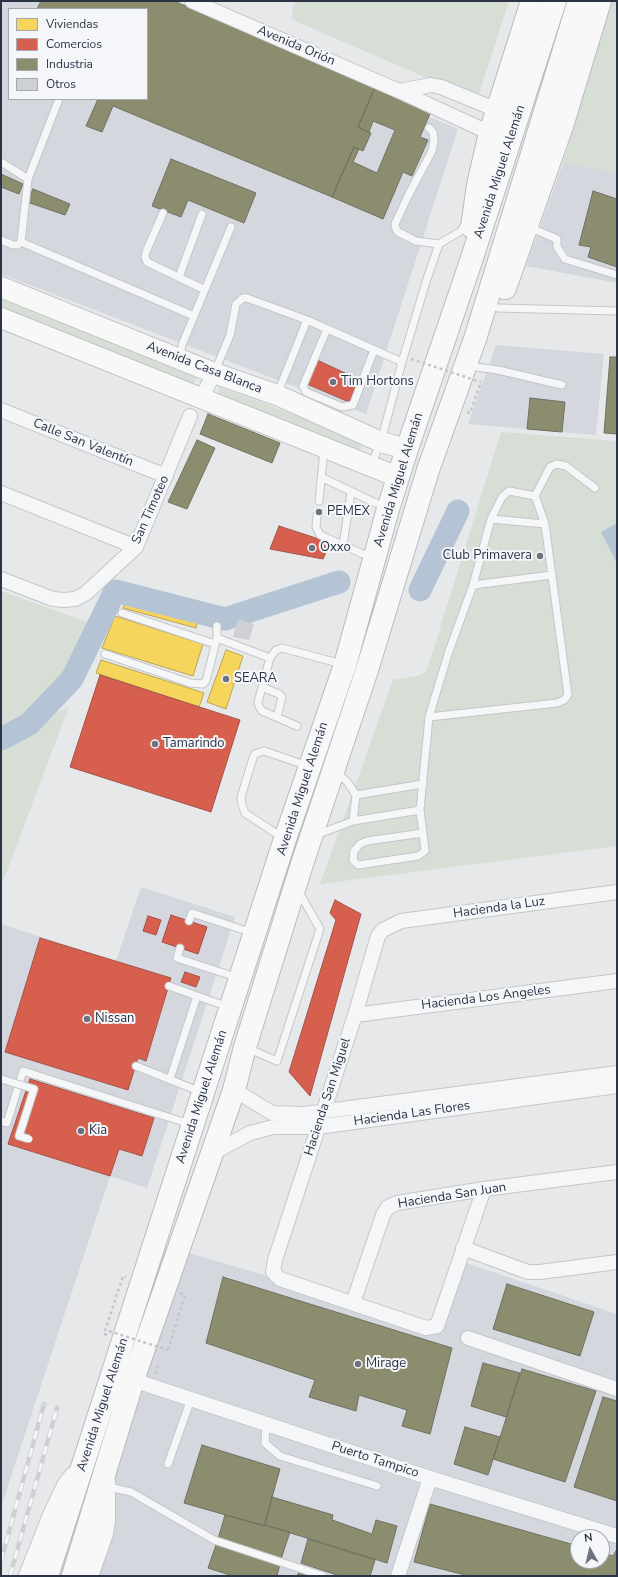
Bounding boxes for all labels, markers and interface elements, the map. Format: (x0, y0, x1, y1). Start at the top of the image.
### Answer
legend (8, 8, 148, 100)
text: Viviendas (46, 16, 98, 32)
street label: Avenida Orión (255, 23, 337, 69)
text: Comercios (46, 36, 102, 52)
text: Industria (46, 56, 93, 72)
text: Otros (46, 76, 76, 92)
street label: Avenida Miguel Alemán (471, 103, 529, 241)
street label: Avenida Casa Blanca (144, 339, 264, 397)
place label: Tim Hortons (341, 374, 414, 390)
marker: Tim Hortons (328, 377, 338, 387)
street label: Avenida Miguel Alemán (371, 411, 427, 549)
street label: Calle San Valentín (30, 416, 136, 470)
street label: San Timoteo (129, 473, 173, 547)
place label: PEMEX (327, 504, 370, 520)
marker: PEMEX (314, 507, 324, 517)
place label: Oxxo (320, 540, 351, 556)
marker: Oxxo (307, 543, 317, 553)
place label: Club Primavera (442, 548, 532, 564)
marker: Club Primavera (535, 551, 545, 561)
place label: SEARA (234, 671, 277, 687)
marker: SEARA (221, 674, 231, 684)
street label: Avenida Miguel Alemán (274, 720, 332, 858)
place label: Tamarindo (163, 736, 225, 752)
marker: Tamarindo (150, 739, 160, 749)
street label: Hacienda la Luz (452, 894, 546, 922)
street label: Hacienda Los Angeles (420, 982, 552, 1014)
place label: Nissan (95, 1011, 134, 1027)
marker: Nissan (82, 1014, 92, 1024)
street label: Avenida Miguel Alemán (173, 1028, 231, 1166)
street label: Hacienda San Miguel (302, 1036, 354, 1158)
street label: Hacienda Las Flores (353, 1098, 471, 1130)
place label: Kia (89, 1123, 107, 1139)
marker: Kia (76, 1126, 86, 1136)
street label: Hacienda San Juan (397, 1180, 507, 1212)
street label: Avenida Miguel Alemán (74, 1336, 132, 1474)
place label: Mirage (366, 1356, 406, 1372)
marker: Mirage (353, 1359, 363, 1369)
street label: Puerto Tampico (329, 1439, 421, 1481)
north arrow (570, 1529, 610, 1569)
text: N (583, 1530, 594, 1546)

